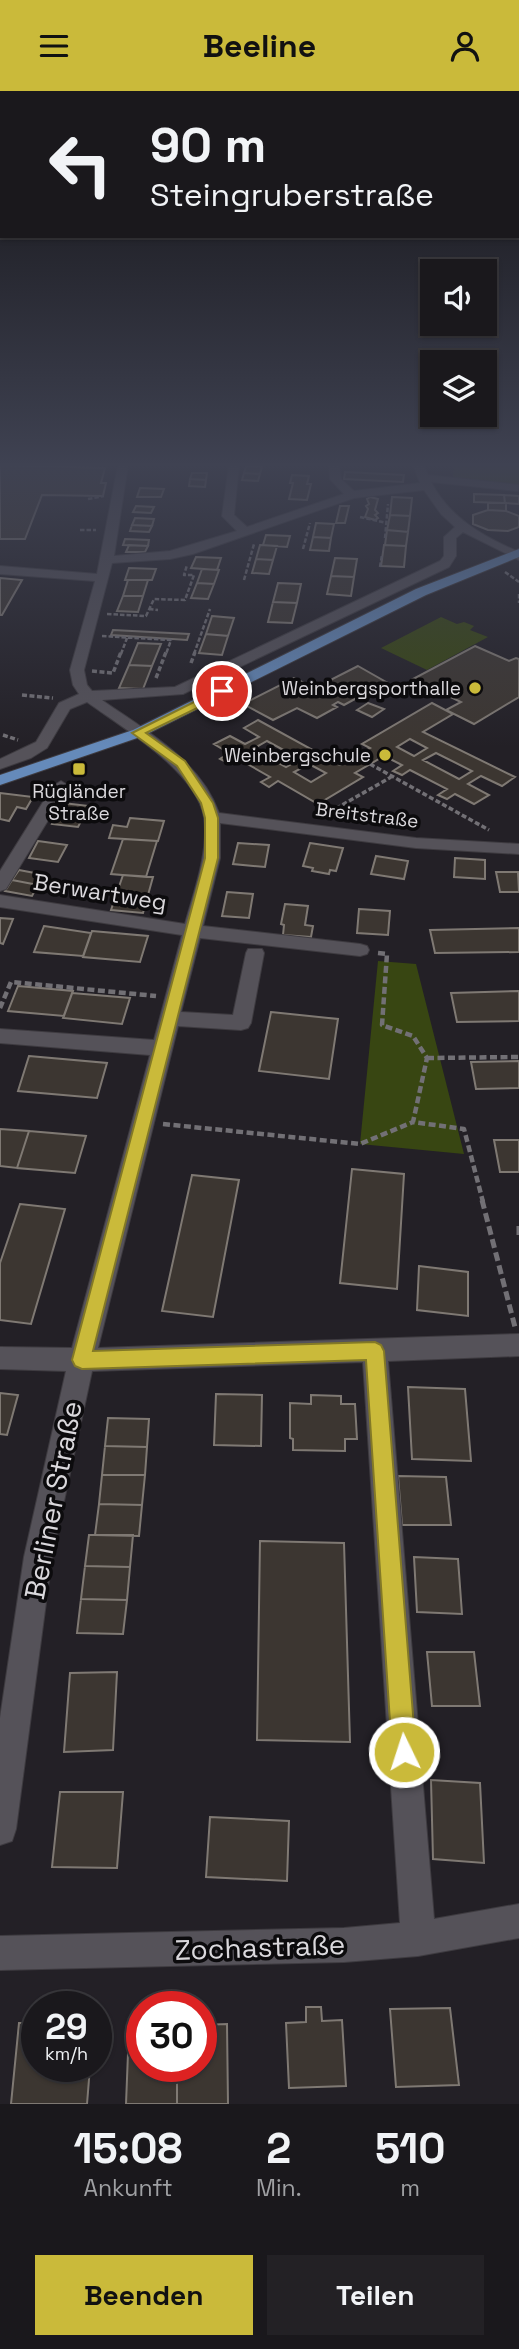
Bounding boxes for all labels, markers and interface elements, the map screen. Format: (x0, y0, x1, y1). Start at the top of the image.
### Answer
text: Beeline (203, 26, 316, 66)
icon: menu (35, 27, 73, 65)
icon: person (446, 27, 484, 65)
text: 90 m (150, 114, 266, 176)
icon: left (35, 119, 126, 210)
text: Steingruberstraße (150, 175, 434, 215)
map controls (420, 259, 497, 427)
button: sound (420, 259, 497, 336)
button: layers (420, 350, 497, 427)
pin (192, 661, 252, 721)
icon: arrive (203, 672, 241, 710)
place label: Weinbergsporthalle (282, 676, 461, 701)
marker: Weinbergsporthalle (467, 680, 483, 696)
place label: Weinbergschule (224, 743, 371, 768)
marker: Weinbergschule (377, 747, 393, 763)
marker: Rügländer Straße (71, 761, 87, 777)
place label: Rügländer Straße (32, 779, 126, 826)
street label: Breitstraße (314, 796, 420, 834)
street label: Berwartweg (31, 867, 169, 917)
street label: Berliner Straße (16, 1398, 90, 1602)
position arrow (367, 1715, 441, 1789)
street label: Zochastraße (174, 1926, 346, 1968)
speed limit sign: 30 (126, 1991, 217, 2082)
text: 29 (45, 2005, 88, 2049)
text: km/h (45, 2042, 88, 2065)
text: 15:08 (73, 2122, 183, 2175)
text: 2 (266, 2122, 291, 2175)
text: 510 (375, 2122, 446, 2175)
text: Ankunft (83, 2173, 173, 2203)
text: Min. (256, 2173, 301, 2203)
text: m (400, 2173, 420, 2203)
button: Beenden (35, 2255, 253, 2335)
button: Teilen (267, 2255, 484, 2335)

